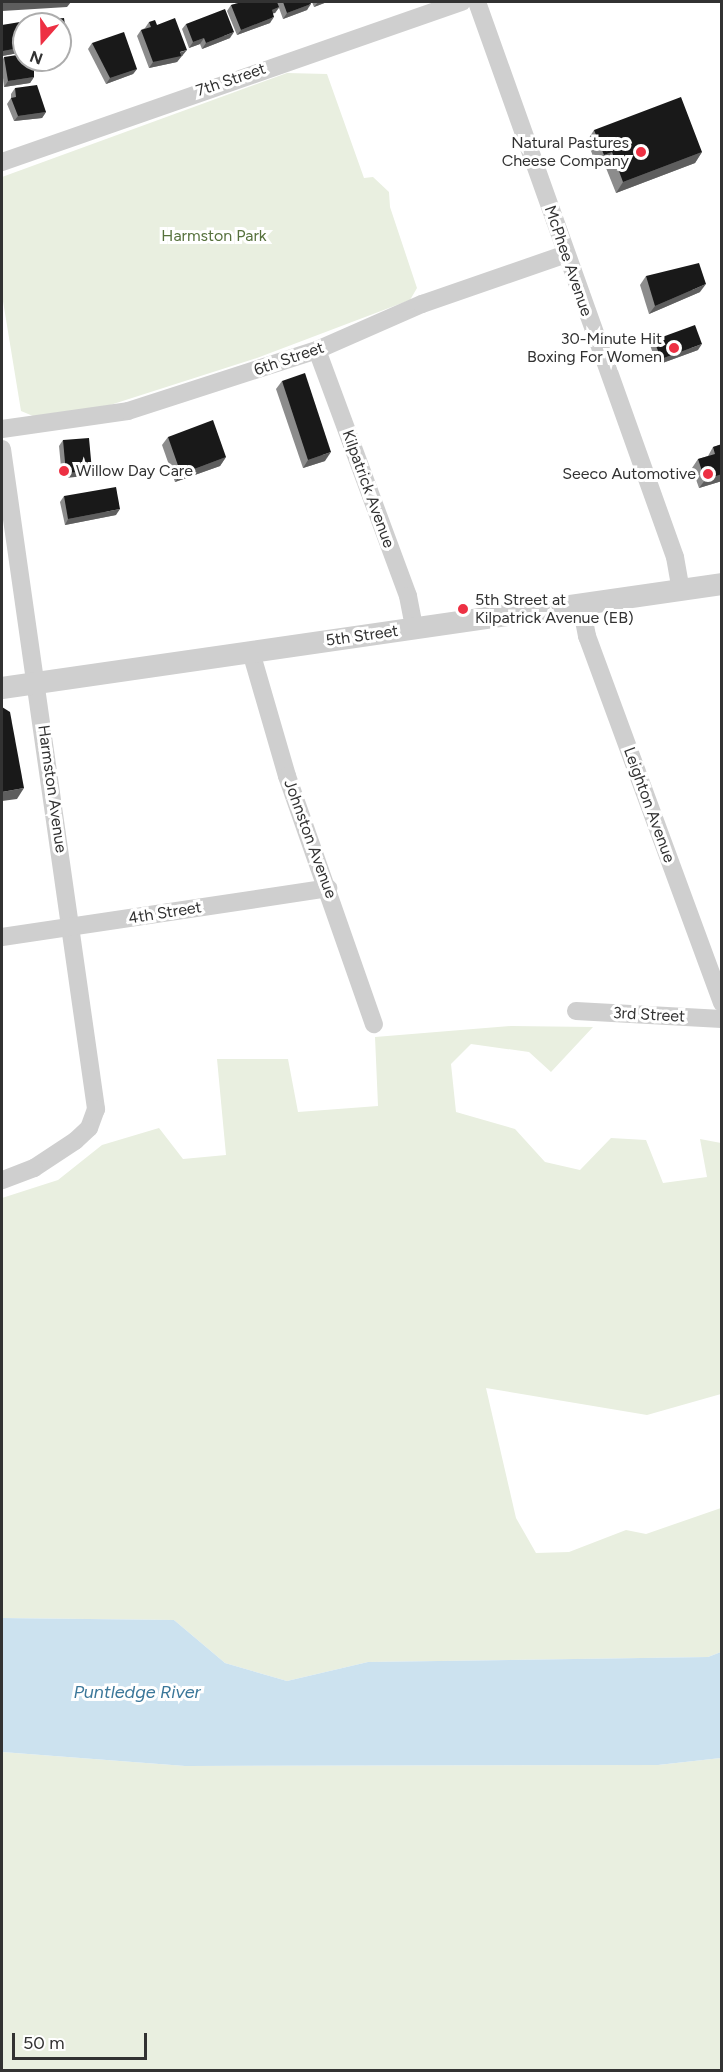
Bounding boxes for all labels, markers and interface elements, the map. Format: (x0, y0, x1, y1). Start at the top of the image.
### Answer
north arrow (12, 12, 72, 72)
text: N (27, 46, 45, 69)
street label: 7th Street (194, 59, 268, 101)
place label: Natural Pastures Cheese Company (502, 133, 629, 171)
marker: Natural Pastures Cheese Company (634, 145, 648, 159)
street label: McPhee Avenue (540, 203, 596, 319)
park label: Harmston Park (161, 226, 267, 246)
place label: 30-Minute Hit Boxing For Women (527, 329, 662, 367)
street label: 6th Street (251, 338, 327, 380)
marker: 30-Minute Hit Boxing For Women (667, 341, 681, 355)
street label: Kilpatrick Avenue (338, 427, 398, 551)
place label: Willow Day Care (76, 461, 193, 481)
marker: Willow Day Care (57, 464, 71, 478)
place label: Seeco Automotive (562, 464, 696, 484)
marker: Seeco Automotive (701, 467, 715, 481)
place label: 5th Street at Kilpatrick Avenue (EB) (475, 590, 634, 628)
marker: 5th Street at Kilpatrick Avenue (EB) (456, 602, 470, 616)
street label: 5th Street (325, 621, 399, 651)
street label: Harmston Avenue (34, 724, 70, 854)
street label: Leighton Avenue (619, 745, 679, 865)
street label: Johnston Avenue (280, 777, 340, 901)
street label: 4th Street (127, 898, 203, 928)
street label: 3rd Street (612, 1004, 686, 1026)
water label: Puntledge River (73, 1681, 201, 1703)
scale bar (15, 2021, 150, 2059)
text: 50 m (23, 2032, 65, 2054)

